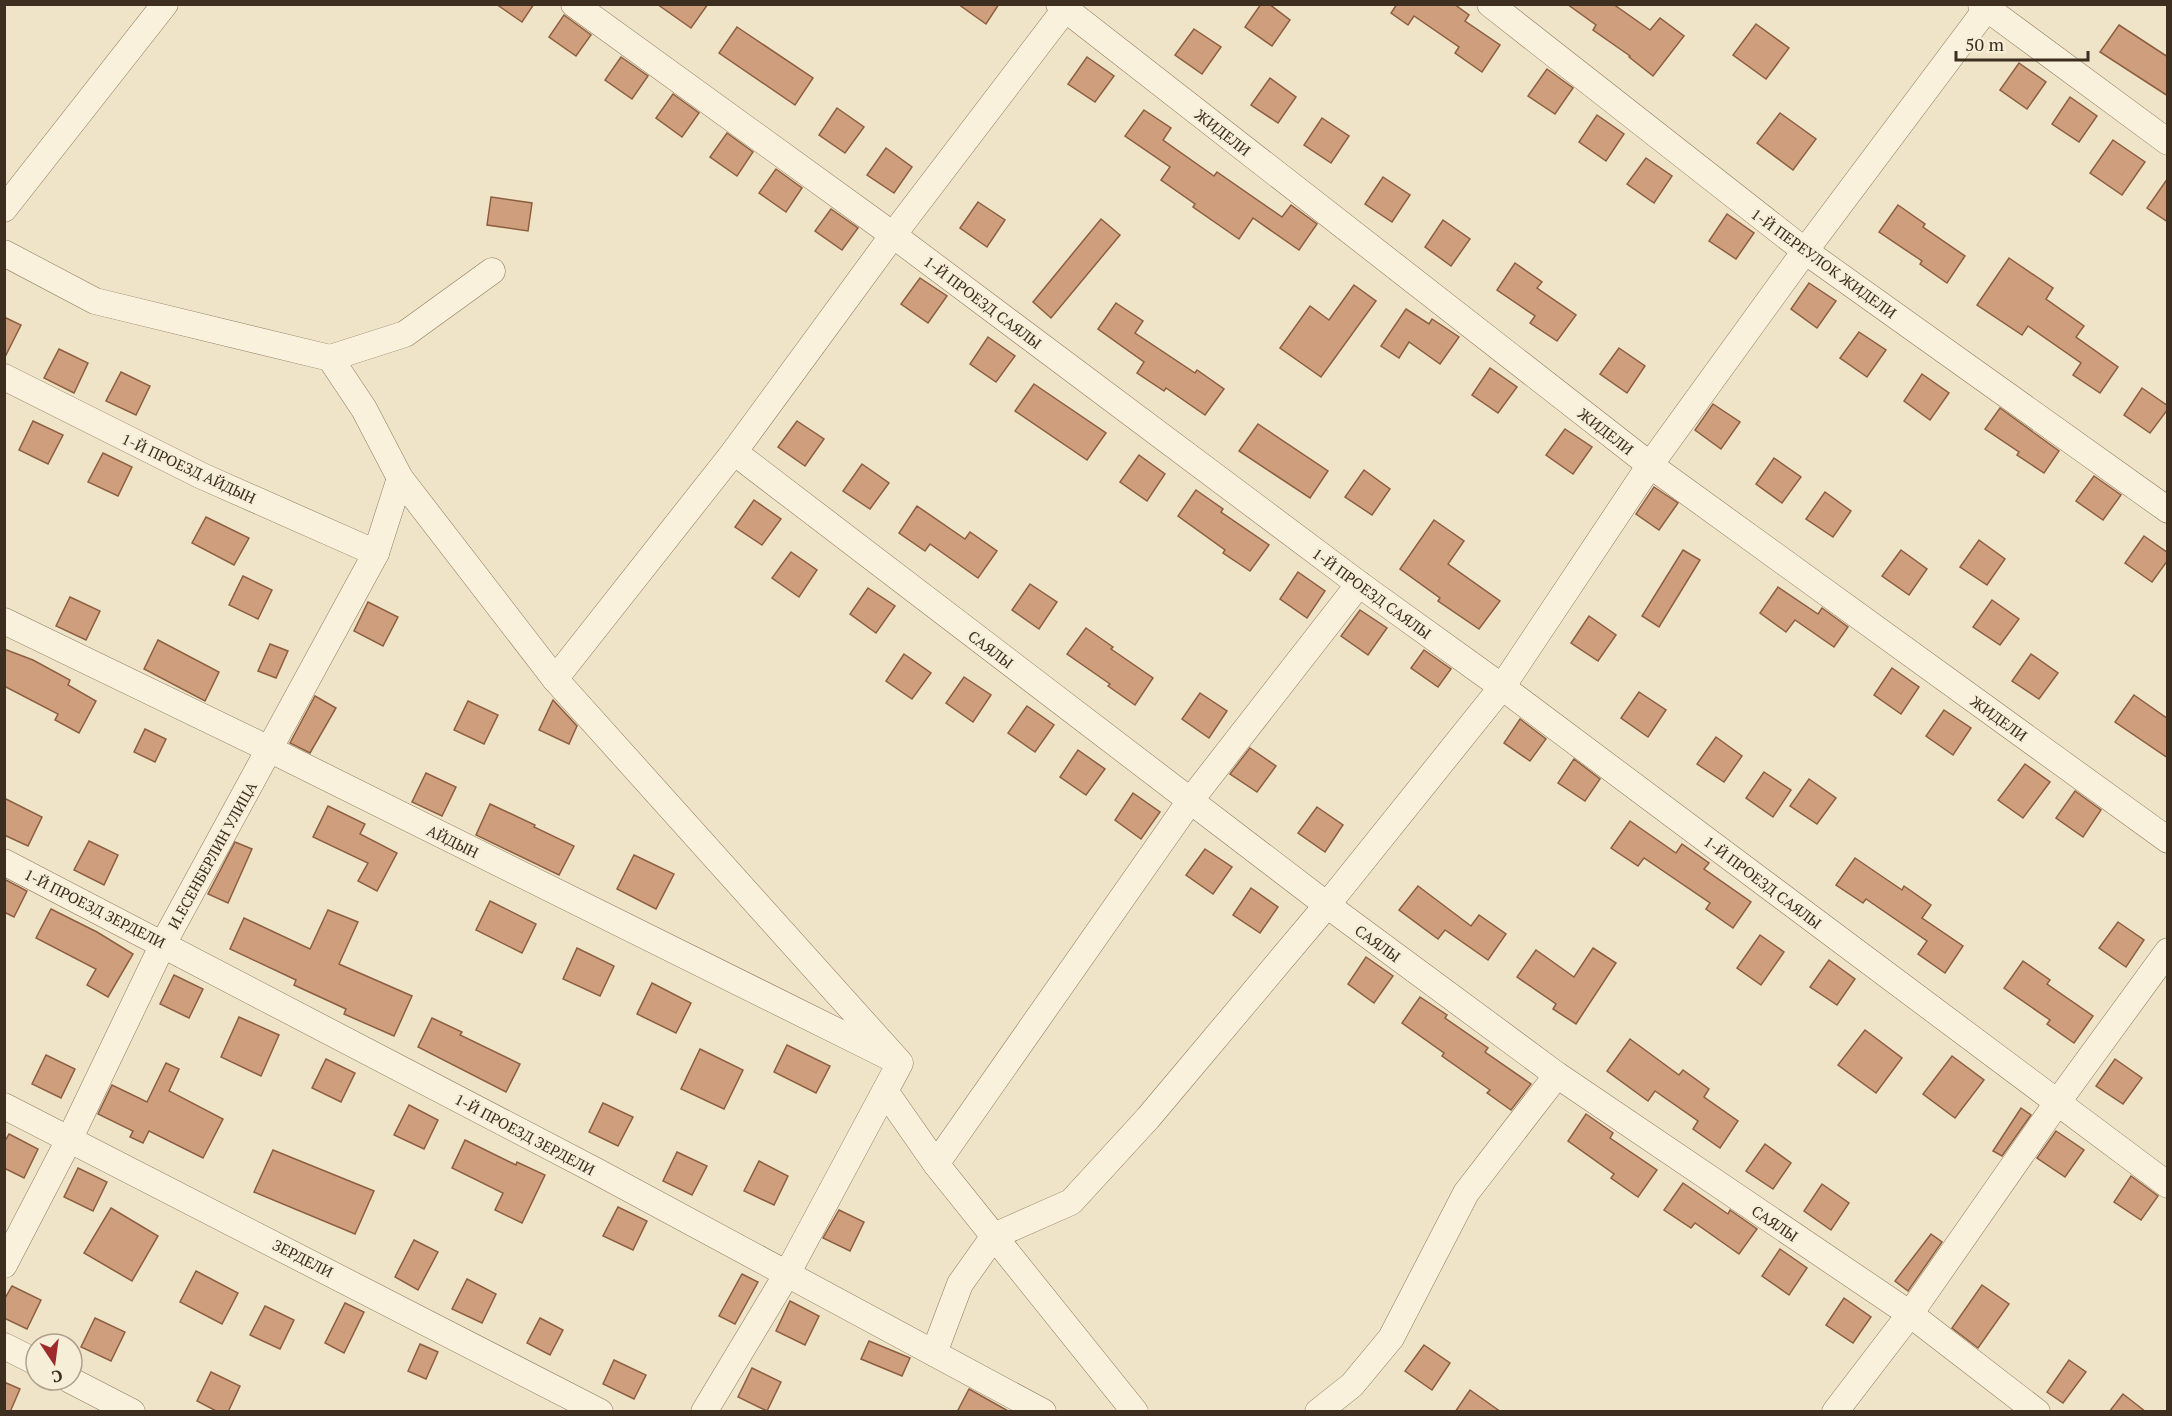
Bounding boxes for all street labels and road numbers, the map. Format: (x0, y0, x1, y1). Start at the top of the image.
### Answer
street label: ЖИДЕЛИ (1191, 104, 1255, 160)
street label: 1-Й ПЕРЕУЛОК ЖИДЕЛИ (1747, 203, 1901, 323)
street label: 1-Й ПРОЕЗД САЯЛЫ (920, 251, 1046, 353)
street label: ЖИДЕЛИ (1574, 403, 1638, 459)
street label: 1-Й ПРОЕЗД АЙДЫН (119, 428, 259, 508)
street label: 1-Й ПРОЕЗД САЯЛЫ (1309, 543, 1436, 643)
street label: САЯЛЫ (964, 625, 1018, 673)
street label: ЖИДЕЛИ (1967, 691, 2031, 745)
street label: И.ЕСЕНБЕРЛИН УЛИЦА (163, 777, 261, 932)
street label: АЙДЫН (424, 820, 482, 862)
street label: 1-Й ПРОЕЗД САЯЛЫ (1700, 831, 1826, 933)
street label: 1-Й ПРОЕЗД ЗЕРДЕЛИ (21, 864, 169, 952)
street label: САЯЛЫ (1351, 920, 1405, 966)
street label: 1-Й ПРОЕЗД ЗЕРДЕЛИ (452, 1089, 598, 1179)
street label: САЯЛЫ (1748, 1200, 1802, 1246)
street label: ЗЕРДЕЛИ (269, 1234, 337, 1282)

